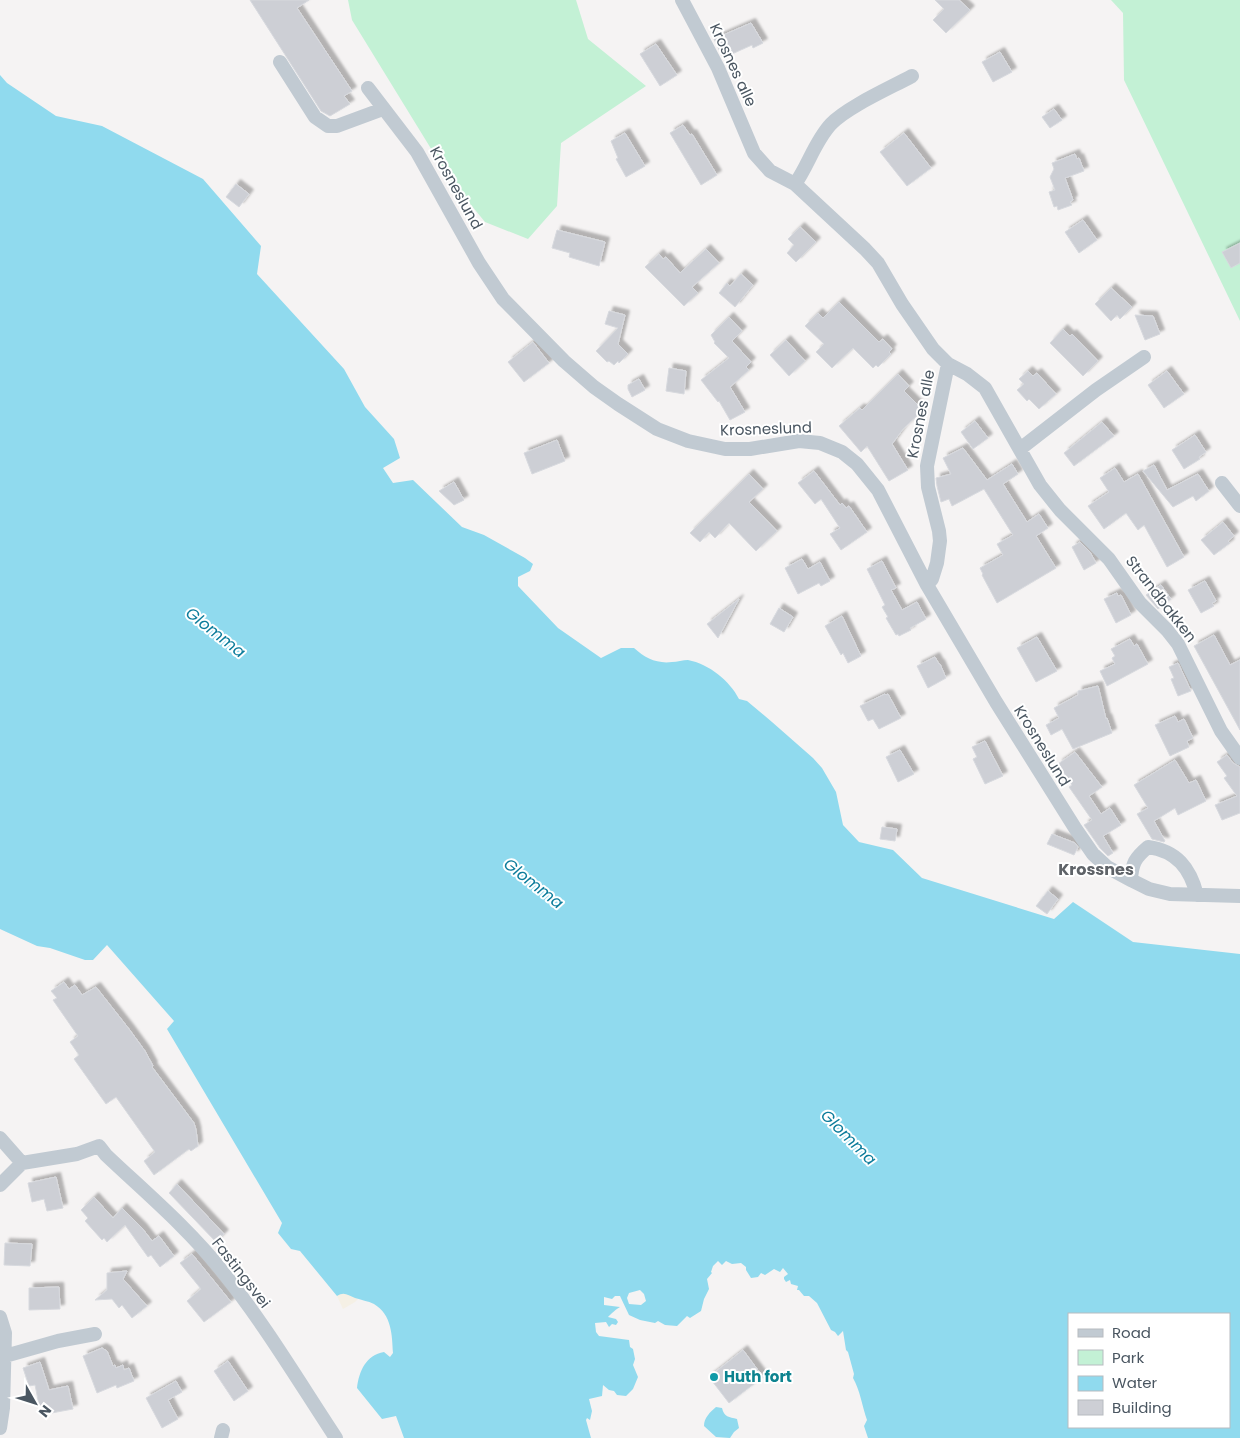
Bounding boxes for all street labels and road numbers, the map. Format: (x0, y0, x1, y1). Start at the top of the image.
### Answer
street label: Krosnes alle (705, 20, 762, 110)
street label: Krosneslund (425, 143, 488, 233)
street label: Krosnes alle (902, 368, 939, 460)
street label: Krosneslund (720, 416, 812, 441)
street label: Strandbakken (1121, 551, 1202, 646)
street label: Krosneslund (1009, 701, 1076, 790)
street label: Fastingsvei (207, 1233, 275, 1312)

